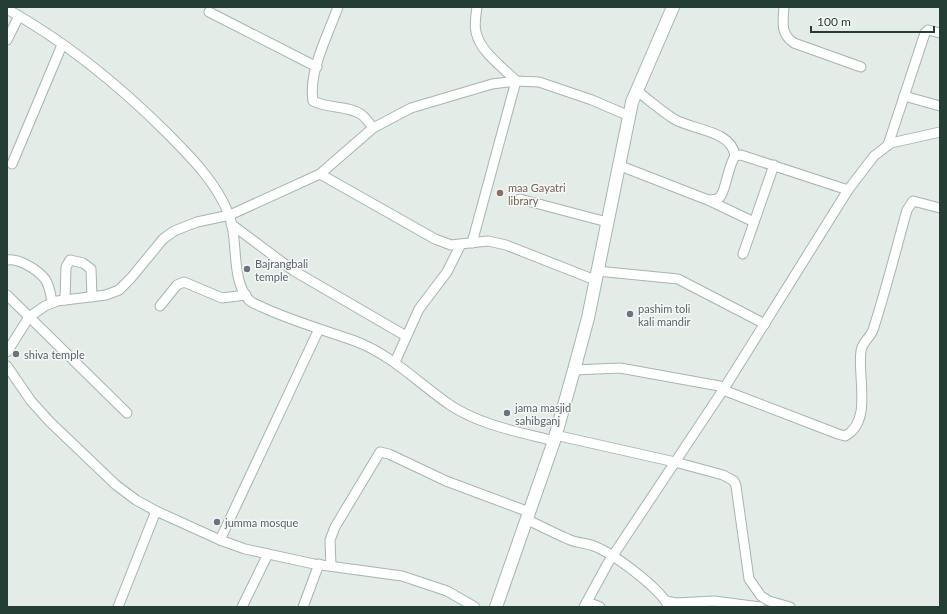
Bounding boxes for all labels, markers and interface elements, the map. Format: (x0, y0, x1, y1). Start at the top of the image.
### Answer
scale bar (811, 8, 934, 34)
text: 100 m (817, 14, 851, 29)
place label: maa Gayatri library (508, 181, 566, 207)
marker: maa Gayatri library (495, 188, 505, 198)
place label: Bajrangbali temple (255, 257, 309, 283)
marker: Bajrangbali temple (242, 264, 252, 274)
place label: pashim toli kali mandir (638, 302, 691, 328)
marker: pashim toli kali mandir (625, 309, 635, 319)
place label: shiva temple (24, 348, 85, 361)
marker: shiva temple (11, 349, 21, 359)
place label: jama masjid sahibganj (514, 401, 571, 427)
marker: jama masjid sahibganj (502, 408, 512, 418)
place label: jumma mosque (224, 516, 298, 529)
marker: jumma mosque (212, 517, 222, 527)

